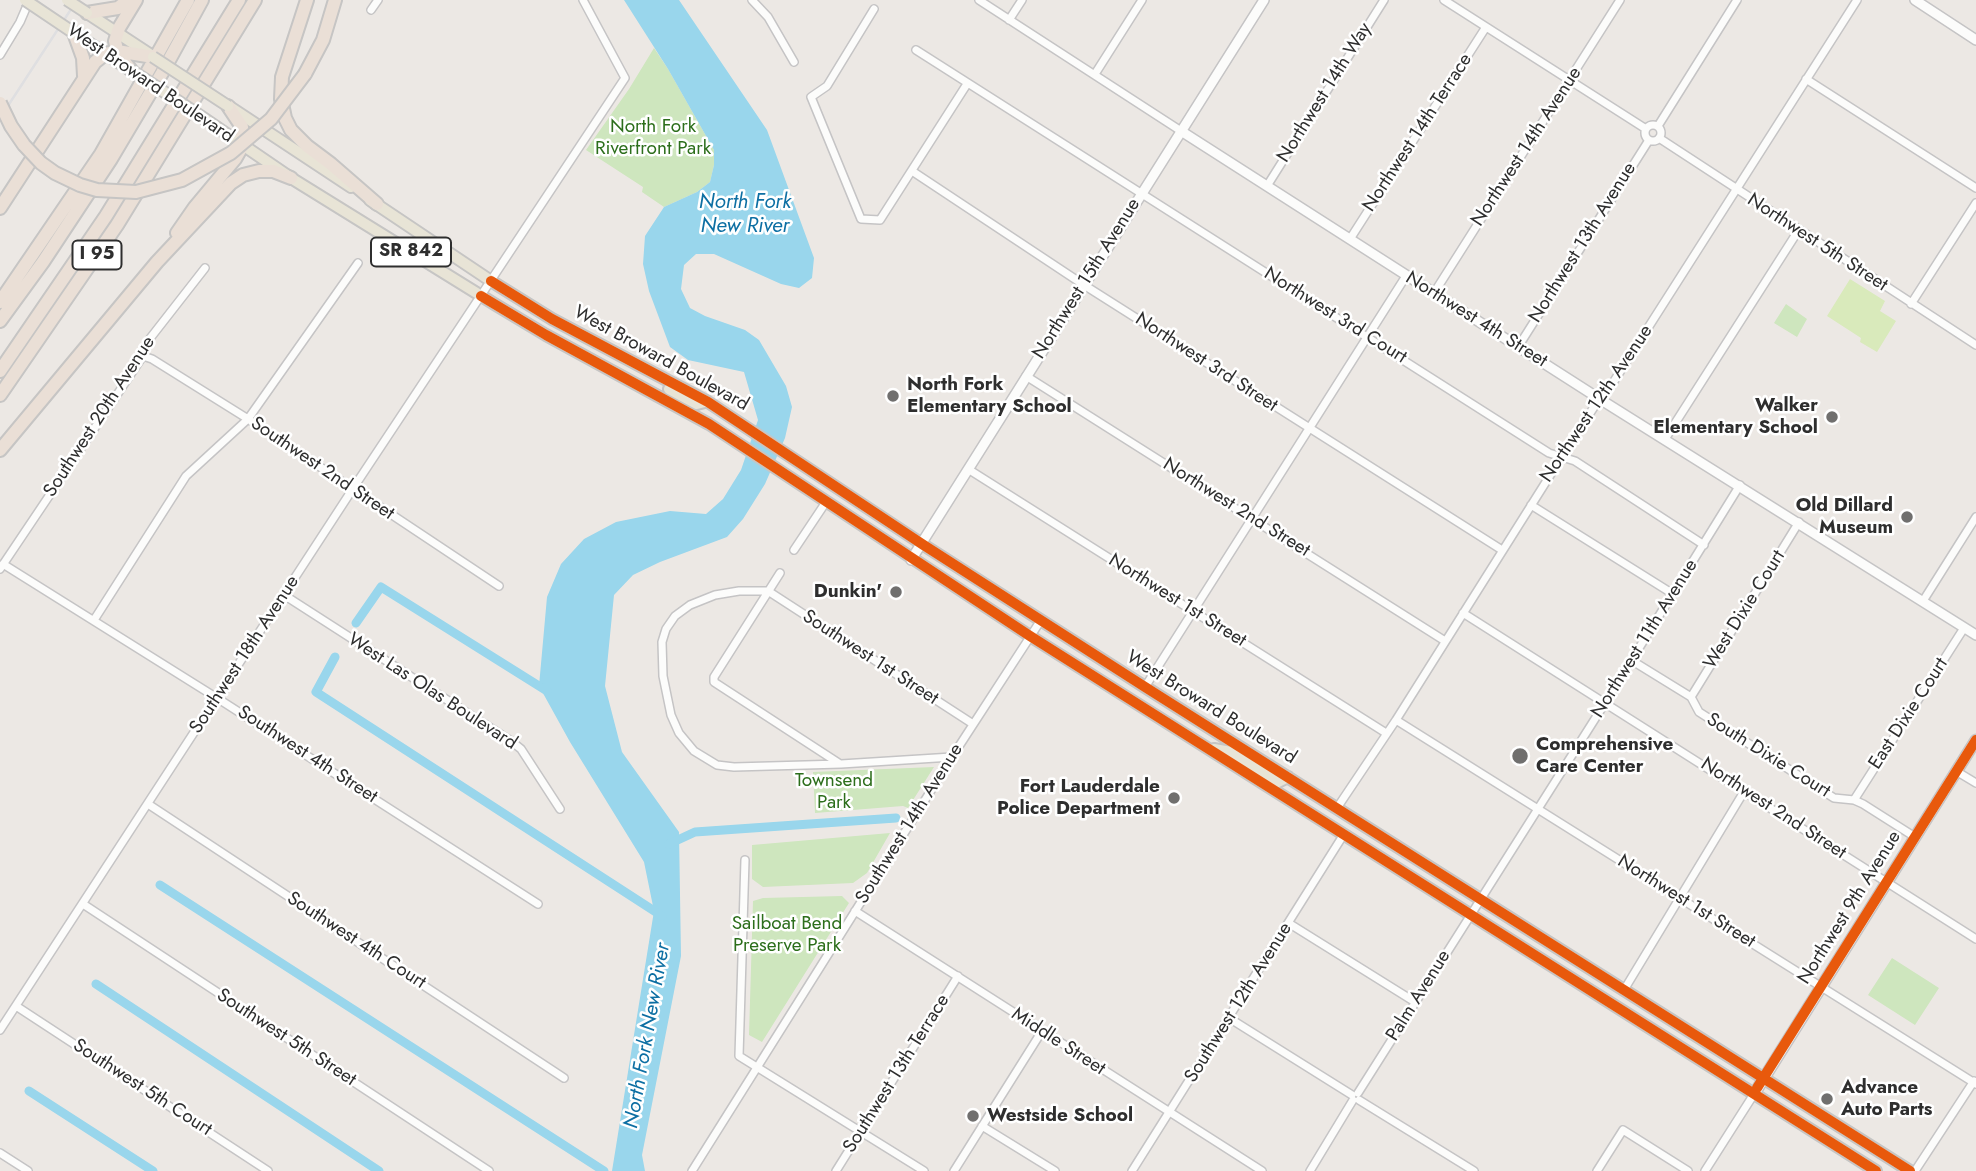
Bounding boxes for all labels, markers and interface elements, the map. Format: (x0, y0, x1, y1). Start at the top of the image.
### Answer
street label: Northwest 14th Way (1273, 19, 1377, 167)
street label: West Broward Boulevard (62, 20, 238, 148)
street label: Northwest 14th Terrace (1358, 50, 1478, 216)
street label: Northwest 14th Avenue (1467, 63, 1587, 231)
park label: North Fork Riverfront Park (595, 116, 711, 160)
street label: Northwest 13th Avenue (1524, 159, 1642, 327)
street label: Northwest 5th Street (1743, 189, 1891, 297)
water label: North Fork New River (699, 190, 791, 240)
street label: Northwest 15th Avenue (1028, 194, 1146, 364)
road number: SR 842 (371, 238, 451, 266)
road number: I 95 (72, 241, 122, 270)
street label: Northwest 3rd Court (1259, 263, 1411, 369)
street label: Northwest 4th Street (1401, 267, 1551, 373)
street label: West Broward Boulevard (569, 301, 753, 417)
street label: Northwest 3rd Street (1131, 308, 1281, 418)
street label: Northwest 12th Avenue (1536, 321, 1658, 487)
street label: Southwest 20th Avenue (39, 332, 161, 502)
place label: North Fork Elementary School (907, 374, 1072, 418)
marker: North Fork Elementary School (885, 388, 901, 404)
place label: Walker Elementary School (1653, 395, 1818, 439)
marker: Walker Elementary School (1824, 409, 1840, 425)
street label: Southwest 2nd Street (246, 413, 398, 525)
street label: Northwest 2nd Street (1158, 454, 1314, 562)
place label: Old Dillard Museum (1796, 495, 1893, 539)
marker: Old Dillard Museum (1899, 509, 1915, 525)
street label: West Dixie Court (1699, 546, 1791, 674)
street label: Northwest 1st Street (1104, 549, 1250, 653)
street label: Northwest 11th Avenue (1587, 555, 1703, 723)
street label: Southwest 18th Avenue (185, 572, 305, 738)
place label: Dunkin' (814, 581, 882, 603)
marker: Dunkin' (888, 584, 904, 600)
street label: Southwest 1st Street (798, 606, 942, 710)
street label: West Las Olas Boulevard (343, 629, 521, 755)
street label: West Broward Boulevard (1122, 646, 1300, 770)
street label: East Dixie Court (1865, 654, 1953, 774)
street label: Southwest 4th Street (233, 701, 381, 809)
street label: South Dixie Court (1702, 709, 1834, 803)
place label: Comprehensive Care Center (1536, 734, 1673, 778)
street label: Southwest 14th Avenue (851, 740, 969, 908)
marker: Comprehensive Care Center (1510, 746, 1530, 766)
street label: Northwest 2nd Street (1696, 753, 1850, 865)
park label: Townsend Park (795, 770, 873, 814)
place label: Fort Lauderdale Police Department (997, 776, 1160, 820)
marker: Fort Lauderdale Police Department (1166, 790, 1182, 806)
street label: Northwest 9th Avenue (1793, 827, 1907, 989)
street label: Northwest 1st Street (1613, 850, 1759, 954)
street label: Southwest 4th Court (282, 888, 430, 994)
park label: Sailboat Bend Preserve Park (732, 913, 842, 957)
street label: Southwest 12th Avenue (1180, 919, 1298, 1087)
water label: North Fork New River (619, 941, 677, 1131)
street label: Palm Avenue (1382, 946, 1456, 1046)
street label: Southwest 5th Street (212, 984, 360, 1092)
street label: Southwest 13th Terrace (839, 991, 955, 1157)
street label: Middle Street (1007, 1003, 1109, 1081)
street label: Southwest 5th Court (68, 1035, 216, 1141)
place label: Advance Auto Parts (1841, 1077, 1932, 1121)
marker: Advance Auto Parts (1819, 1091, 1835, 1107)
place label: Westside School (987, 1105, 1133, 1127)
marker: Westside School (965, 1108, 981, 1124)

